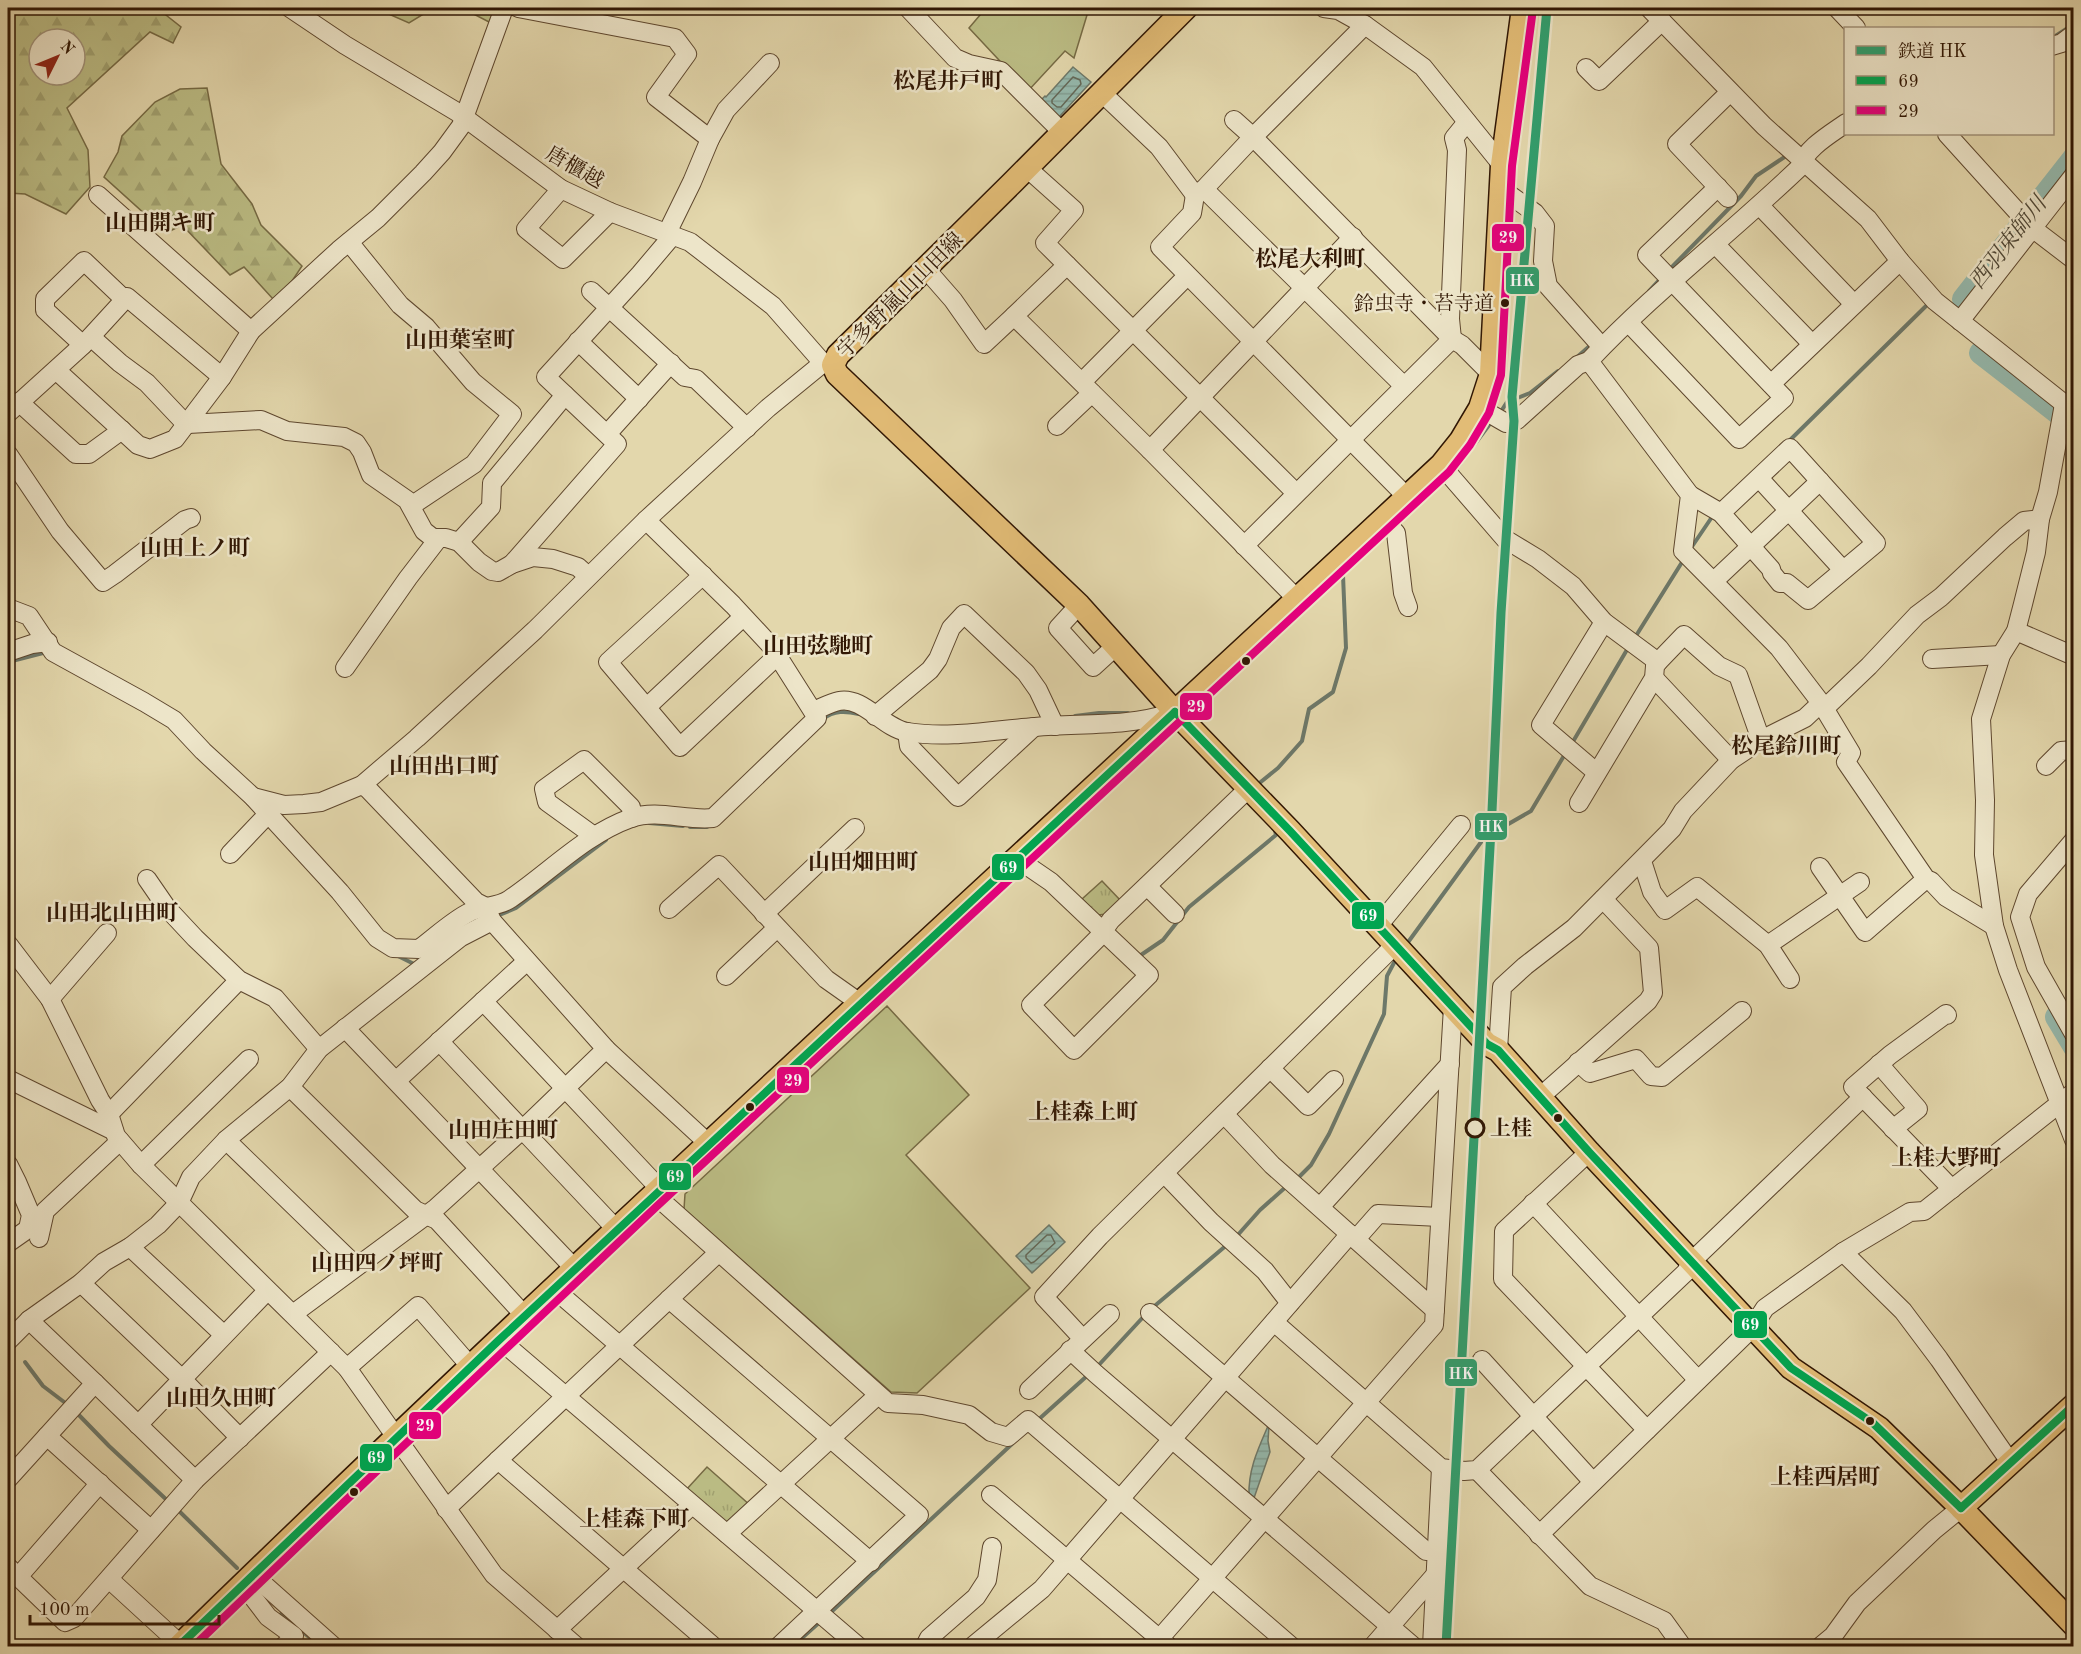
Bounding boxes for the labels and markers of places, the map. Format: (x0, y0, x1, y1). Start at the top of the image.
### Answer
place label: 鈴虫寺・苔寺道 (1354, 293, 1494, 315)
marker: 鈴虫寺・苔寺道 (1499, 297, 1511, 309)
unlabelled marker (1240, 655, 1252, 667)
unlabelled marker (744, 1101, 756, 1113)
unlabelled marker (1552, 1112, 1564, 1124)
place label: 上桂 (1490, 1117, 1532, 1140)
marker: 上桂 (1465, 1118, 1485, 1138)
unlabelled marker (1864, 1415, 1876, 1427)
unlabelled marker (348, 1486, 360, 1498)

